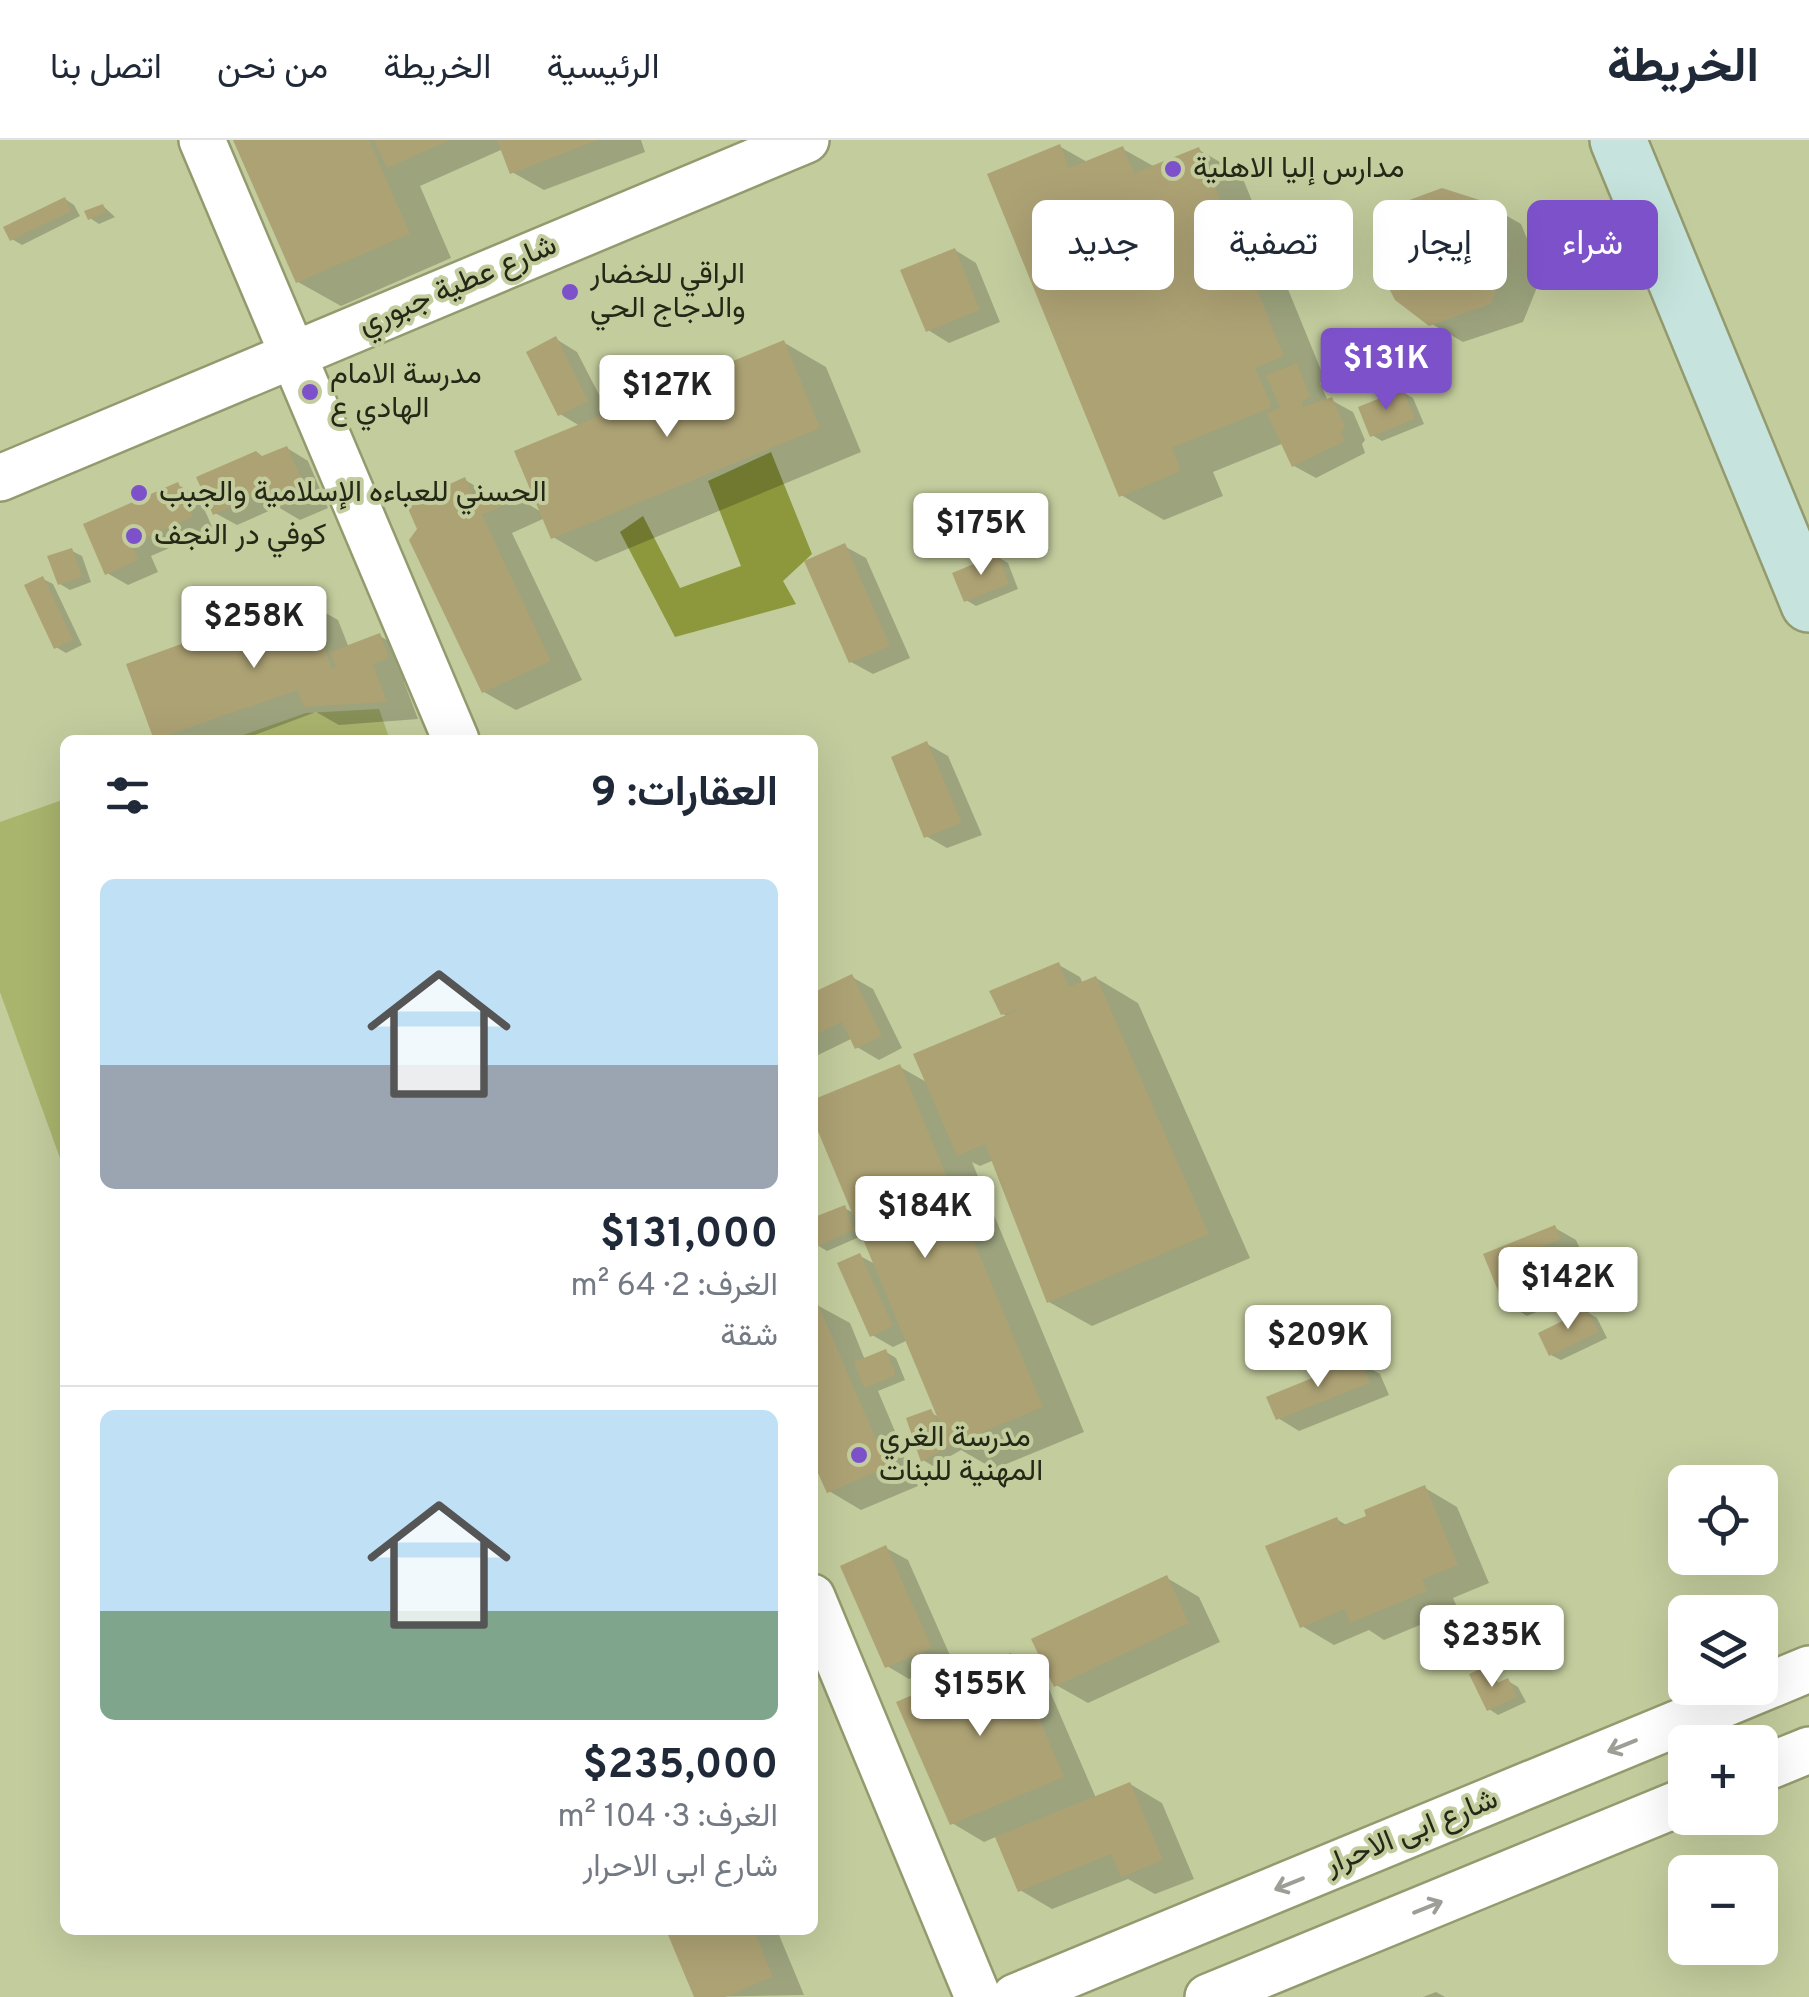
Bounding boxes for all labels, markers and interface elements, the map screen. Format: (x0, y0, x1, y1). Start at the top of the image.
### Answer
text: الخريطة (1607, 39, 1759, 99)
text: اتصل بنا (50, 47, 162, 91)
text: من نحن (217, 47, 328, 91)
text: الخريطة (383, 47, 491, 91)
text: الرئيسية (546, 47, 660, 91)
place label: مدارس إليا الاهلية (1193, 151, 1405, 188)
marker: مدارس إليا الاهلية (1162, 158, 1184, 180)
chip: جديد (1032, 200, 1174, 290)
chip: تصفية (1194, 200, 1353, 290)
chip: إيجار (1373, 200, 1507, 290)
chip: شراء (1527, 200, 1658, 290)
street label: شارع عطية جبوري (353, 228, 564, 347)
place label: الراقي للخضار والدجاج الحي (589, 257, 745, 331)
marker: الراقي للخضار والدجاج الحي (559, 281, 581, 303)
pin: $131K (1316, 328, 1456, 413)
text: $131K (1343, 340, 1429, 380)
pin: $127K (597, 355, 737, 440)
place label: مدرسة الامام الهادي ع (330, 357, 482, 431)
text: $127K (621, 367, 713, 407)
marker: مدرسة الامام الهادي ع (299, 381, 321, 403)
place label: الحسني للعباءه الإسلامية والجبب (159, 475, 547, 515)
marker: الحسني للعباءه الإسلامية والجبب (128, 482, 150, 504)
pin: $175K (911, 493, 1051, 578)
text: $175K (935, 505, 1027, 545)
place label: كوفي در النجف (154, 518, 327, 558)
marker: كوفي در النجف (123, 525, 145, 547)
pin: $258K (184, 586, 324, 671)
text: $258K (203, 598, 305, 638)
icon: filters (100, 768, 155, 823)
text: العقارات: 9 (591, 768, 778, 821)
icon: home (349, 944, 529, 1124)
pin: $184K (855, 1176, 995, 1261)
text: $184K (877, 1188, 973, 1228)
text: $131,000 (600, 1209, 778, 1262)
pin: $142K (1498, 1247, 1638, 1332)
text: $142K (1521, 1259, 1615, 1299)
text: الغرف: 2 · 64 m² (571, 1267, 778, 1307)
pin: $209K (1248, 1305, 1388, 1390)
text: شقة (720, 1317, 778, 1357)
text: $209K (1267, 1317, 1369, 1357)
place label: مدرسة الغري المهنية للبنات (879, 1420, 1043, 1491)
marker: مدرسة الغري المهنية للبنات (848, 1444, 870, 1466)
map controls (1668, 1465, 1778, 1965)
button: locate (1668, 1465, 1778, 1575)
icon: home (349, 1475, 529, 1655)
button: layers (1668, 1595, 1778, 1705)
pin: $235K (1422, 1605, 1562, 1690)
text: $235K (1442, 1617, 1542, 1657)
pin: $155K (910, 1654, 1050, 1739)
text: $155K (933, 1666, 1027, 1706)
button: + (1668, 1725, 1778, 1835)
one-way arrow (1607, 1738, 1638, 1756)
text: $235,000 (583, 1740, 778, 1793)
street label: شارع ابی الاحرار (1319, 1782, 1504, 1885)
text: الغرف: 3 · 104 m² (558, 1798, 778, 1838)
text: شارع ابی الاحرار (582, 1848, 778, 1888)
button: − (1668, 1855, 1778, 1965)
one-way arrow (1274, 1876, 1305, 1894)
one-way arrow (1412, 1896, 1443, 1914)

